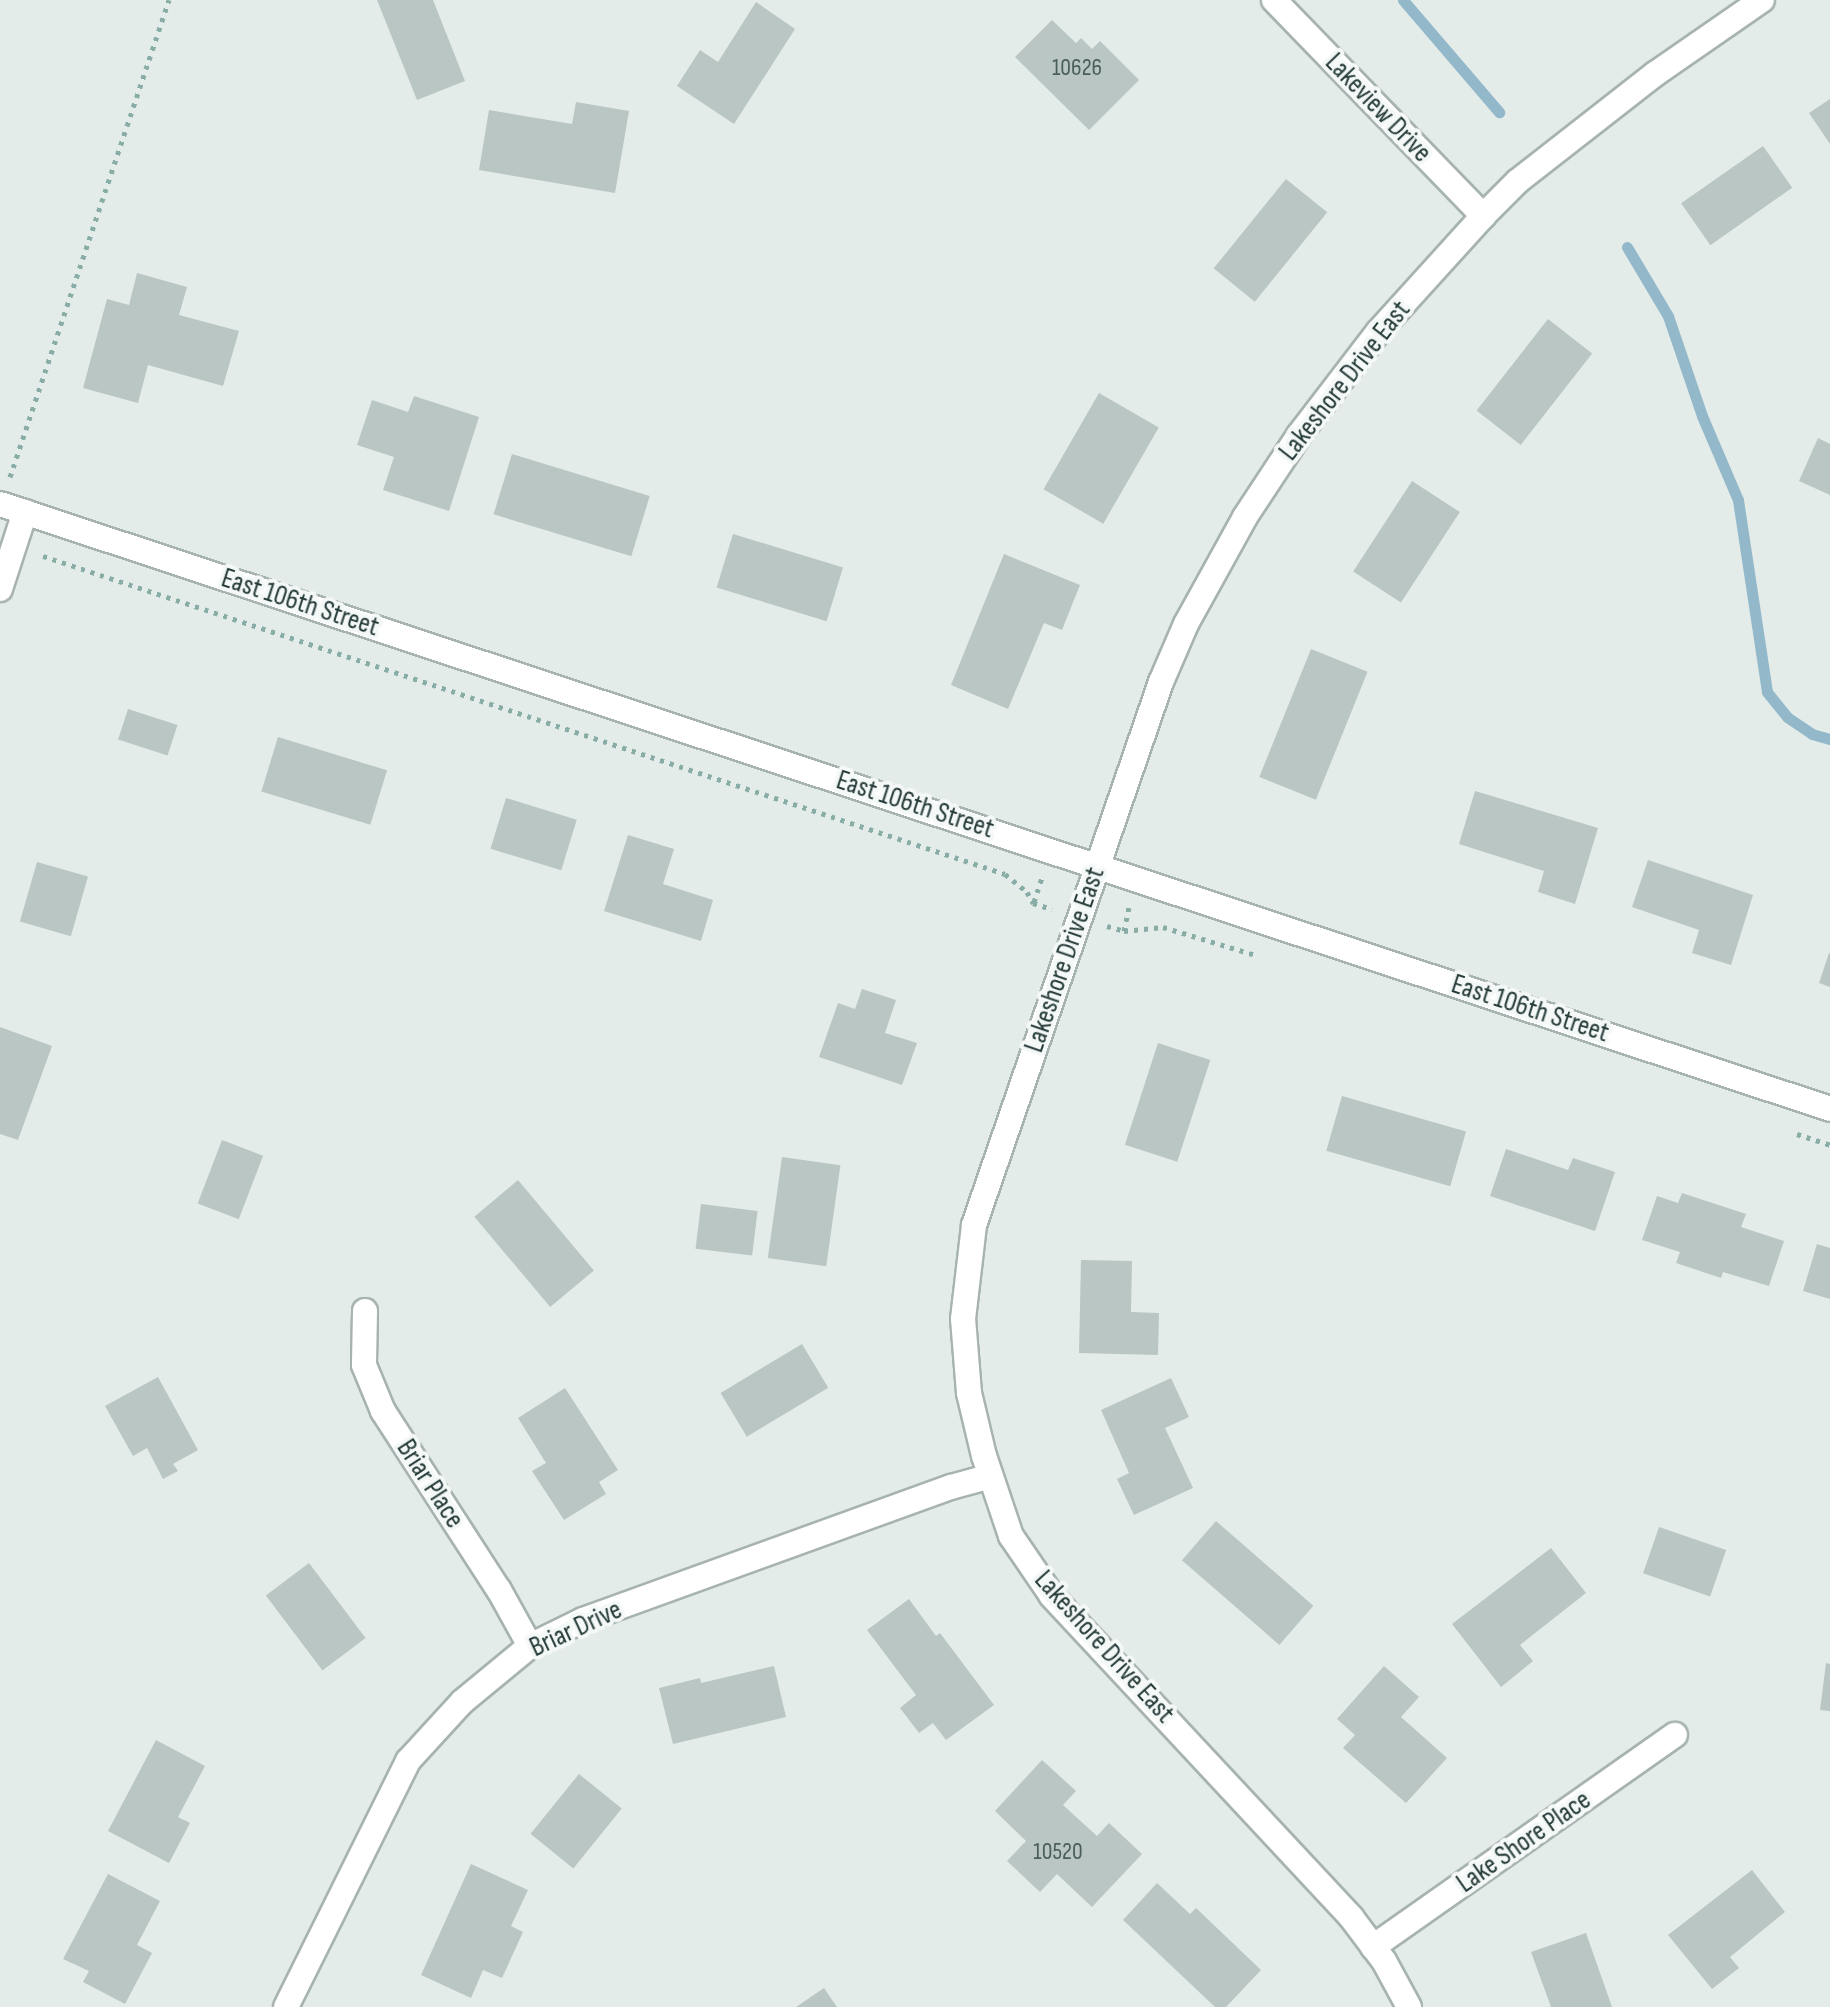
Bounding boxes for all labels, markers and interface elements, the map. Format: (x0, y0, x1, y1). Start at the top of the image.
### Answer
street label: Lakeview Drive (1318, 46, 1438, 170)
house number: 10626 (1052, 54, 1102, 82)
street label: Lakeshore Drive East (1272, 294, 1418, 468)
street label: East 106th Street (217, 562, 383, 644)
street label: East 106th Street (832, 764, 998, 846)
street label: Lakeshore Drive East (1018, 863, 1112, 1057)
street label: East 106th Street (1447, 968, 1613, 1050)
street label: Briar Place (389, 1433, 471, 1535)
street label: Lakeshore Drive East (1027, 1564, 1181, 1730)
street label: Briar Drive (525, 1593, 627, 1665)
street label: Lake Shore Place (1450, 1783, 1598, 1901)
house number: 10520 (1033, 1838, 1083, 1866)

